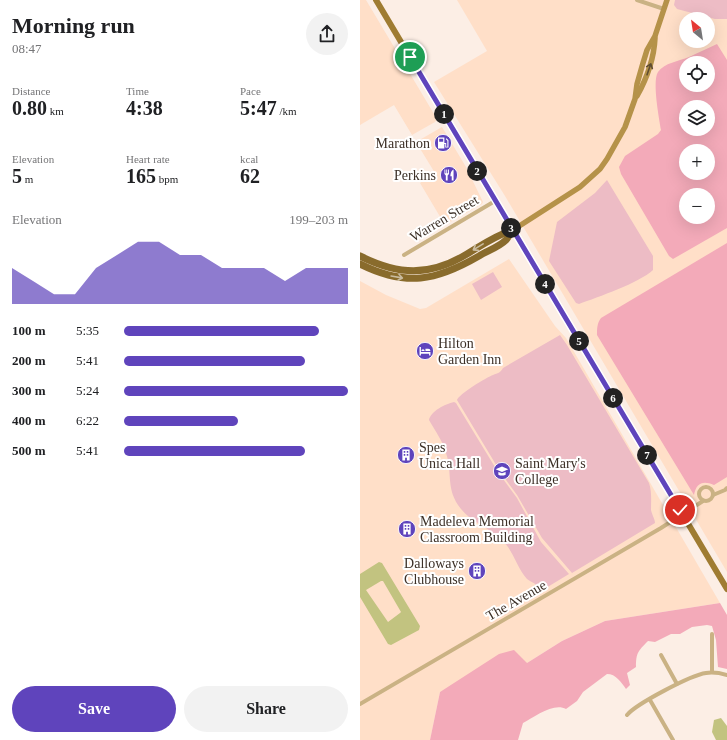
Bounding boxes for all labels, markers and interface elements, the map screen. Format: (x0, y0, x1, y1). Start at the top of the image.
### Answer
north arrow (679, 12, 715, 48)
map controls (679, 12, 715, 224)
text: Morning run (12, 13, 135, 38)
button: share (306, 13, 348, 55)
pin (393, 40, 427, 74)
text: 08:47 (12, 41, 42, 56)
icon: arrive (399, 46, 421, 68)
button: locate (679, 56, 715, 92)
one-way arrow (646, 62, 653, 75)
text: Distance (12, 85, 50, 97)
text: Time (126, 85, 149, 97)
text: Pace (240, 85, 261, 97)
text: 0.80 (12, 97, 47, 119)
text: 4:38 (126, 97, 163, 119)
text: 5:47 (240, 97, 277, 119)
button: layers (679, 100, 715, 136)
pin: 1 (434, 104, 454, 124)
text: km (47, 105, 64, 117)
text: /km (277, 105, 297, 117)
text: 1 (441, 108, 447, 120)
fuel station icon: Marathon (433, 133, 453, 153)
place label: Marathon (376, 136, 430, 151)
button: + (679, 144, 715, 180)
text: Elevation (12, 153, 54, 165)
text: Heart rate (126, 153, 170, 165)
text: kcal (240, 153, 258, 165)
pin: 2 (467, 161, 487, 181)
text: 5 (12, 165, 22, 187)
text: 165 (126, 165, 156, 187)
text: 62 (240, 165, 260, 187)
restaurant icon: Perkins (439, 165, 459, 185)
text: 2 (474, 165, 480, 177)
place label: Perkins (394, 168, 436, 183)
text: m (22, 173, 33, 185)
text: bpm (156, 173, 178, 185)
button: − (679, 188, 715, 224)
street label: Warren Street (407, 192, 481, 245)
text: Elevation (12, 212, 62, 227)
text: 199–203 m (289, 212, 348, 227)
pin: 3 (501, 218, 521, 238)
text: 3 (508, 222, 514, 234)
one-way arrow (472, 244, 484, 252)
one-way arrow (390, 273, 403, 281)
pin: 4 (535, 274, 555, 294)
text: 4 (542, 278, 548, 290)
text: 100 m (12, 323, 46, 338)
text: 5:35 (76, 323, 99, 338)
pin: 5 (569, 331, 589, 351)
text: 5 (576, 335, 582, 347)
place label: Hilton Garden Inn (438, 336, 501, 367)
hotel icon: Hilton Garden Inn (415, 341, 435, 361)
text: 200 m (12, 353, 46, 368)
text: 5:41 (76, 353, 99, 368)
text: 300 m (12, 383, 46, 398)
text: 5:24 (76, 383, 99, 398)
pin: 6 (603, 388, 623, 408)
text: 6 (610, 392, 616, 404)
text: 400 m (12, 413, 46, 428)
text: 6:22 (76, 413, 99, 428)
place label: Spes Unica Hall (419, 440, 480, 471)
text: 500 m (12, 443, 46, 458)
text: 5:41 (76, 443, 99, 458)
building icon: Spes Unica Hall (396, 445, 416, 465)
pin: 7 (637, 445, 657, 465)
text: 7 (644, 449, 650, 461)
place label: Saint Mary's College (515, 456, 586, 487)
school or university icon: Saint Mary's College (492, 461, 512, 481)
pin (663, 493, 697, 527)
icon: check (669, 499, 691, 521)
place label: Madeleva Memorial Classroom Building (420, 514, 534, 545)
building icon: Madeleva Memorial Classroom Building (397, 519, 417, 539)
place label: Dalloways Clubhouse (404, 556, 464, 587)
building icon: Dalloways Clubhouse (467, 561, 487, 581)
street label: The Avenue (483, 577, 549, 624)
button: Save (12, 686, 176, 732)
button: Share (184, 686, 348, 732)

